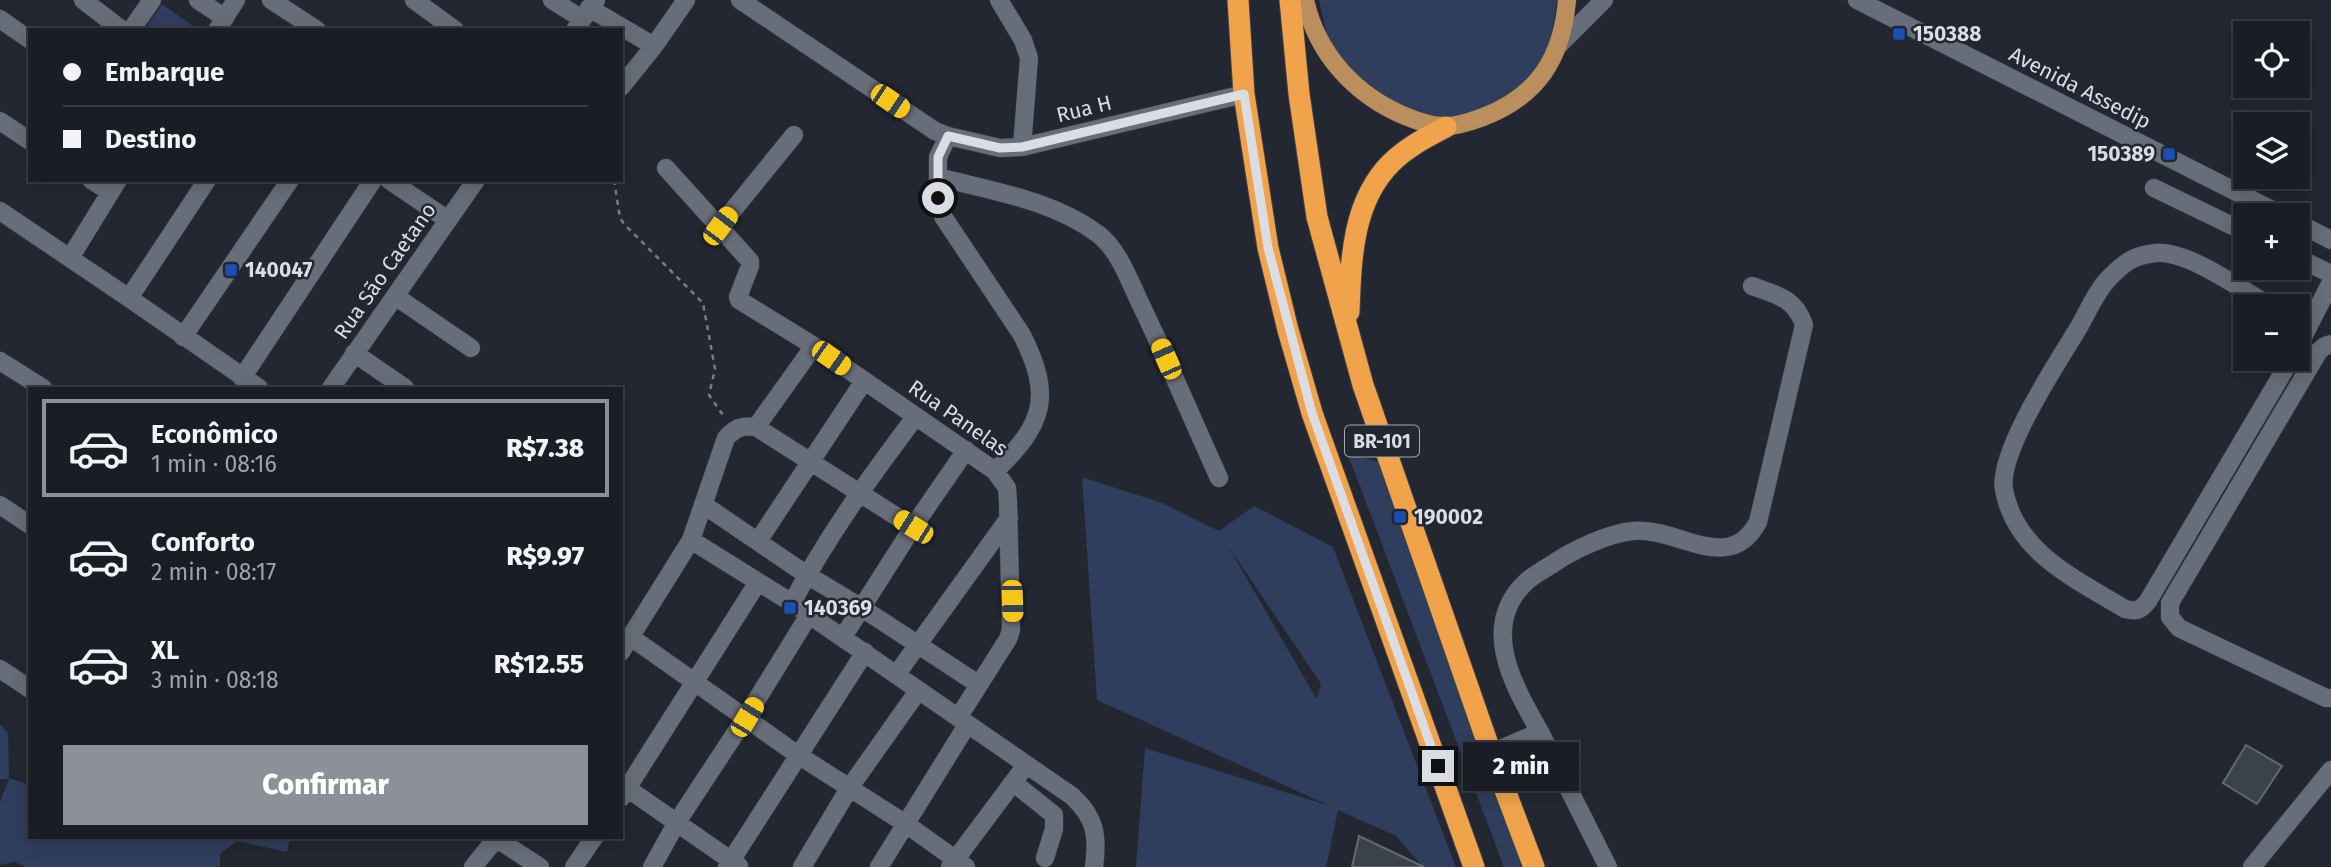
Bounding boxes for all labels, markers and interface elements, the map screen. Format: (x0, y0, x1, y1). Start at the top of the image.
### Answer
place label: 150388 (1913, 21, 1981, 47)
map controls (2233, 21, 2310, 371)
button: locate (2233, 21, 2310, 98)
marker: 150388 (1891, 26, 1907, 42)
street label: Avenida Assedip (2005, 41, 2155, 135)
text: Embarque (105, 57, 224, 88)
car (867, 81, 914, 121)
street label: Rua H (1054, 90, 1114, 128)
button: layers (2233, 112, 2310, 189)
text: Destino (105, 124, 196, 155)
place label: 150389 (2087, 141, 2155, 167)
marker: 150389 (2161, 146, 2177, 162)
route start (922, 182, 954, 214)
street label: Rua São Caetano (328, 198, 442, 344)
car (699, 203, 742, 249)
button: + (2233, 203, 2310, 280)
place label: 140047 (245, 257, 312, 283)
marker: 140047 (223, 262, 239, 278)
button: − (2233, 294, 2310, 371)
car (1148, 336, 1185, 382)
car (808, 337, 855, 379)
street label: Rua Panelas (903, 374, 1013, 462)
icon: car (67, 417, 130, 480)
text: Econômico (151, 419, 278, 450)
road number: BR-101 (1345, 426, 1419, 456)
text: R$7.38 (506, 433, 584, 464)
text: 1 min · 08:16 (151, 450, 277, 478)
place label: 190002 (1414, 504, 1483, 530)
car (890, 507, 937, 547)
marker: 190002 (1392, 509, 1408, 525)
icon: car (67, 525, 130, 588)
text: Conforto (151, 527, 255, 558)
text: R$9.97 (507, 541, 584, 572)
text: 2 min · 08:17 (151, 558, 276, 586)
car (1001, 580, 1024, 622)
place label: 140369 (804, 595, 872, 621)
marker: 140369 (782, 600, 798, 616)
icon: car (67, 633, 130, 696)
text: XL (151, 635, 179, 666)
text: R$12.55 (494, 649, 584, 680)
text: 3 min · 08:18 (151, 666, 279, 694)
car (728, 694, 767, 740)
callout: 2 min (1462, 742, 1578, 790)
button: Confirmar (63, 745, 588, 825)
route end (1422, 750, 1454, 782)
text: 2 min (1493, 752, 1549, 780)

